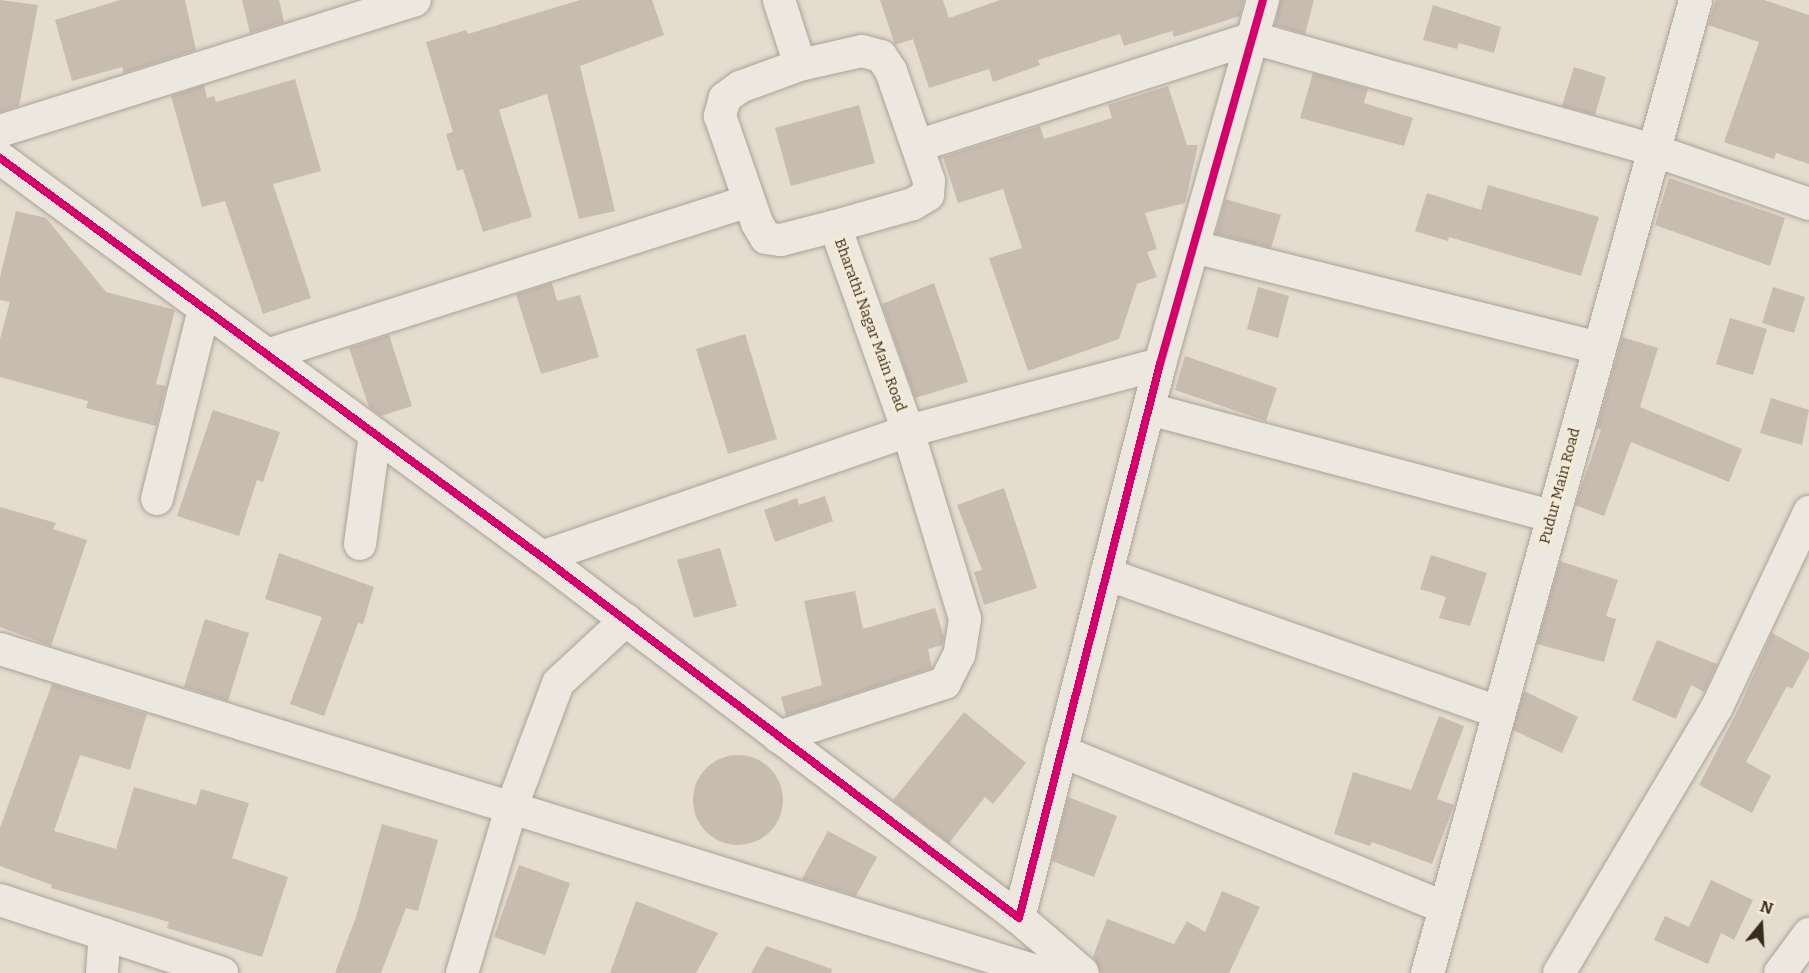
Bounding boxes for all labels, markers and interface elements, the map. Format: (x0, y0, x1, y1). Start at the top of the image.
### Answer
street label: Bharathi Nagar Main Road (830, 236, 910, 414)
street label: Pudur Main Road (1536, 426, 1584, 546)
north arrow (1731, 895, 1791, 955)
text: N (1758, 896, 1776, 918)

